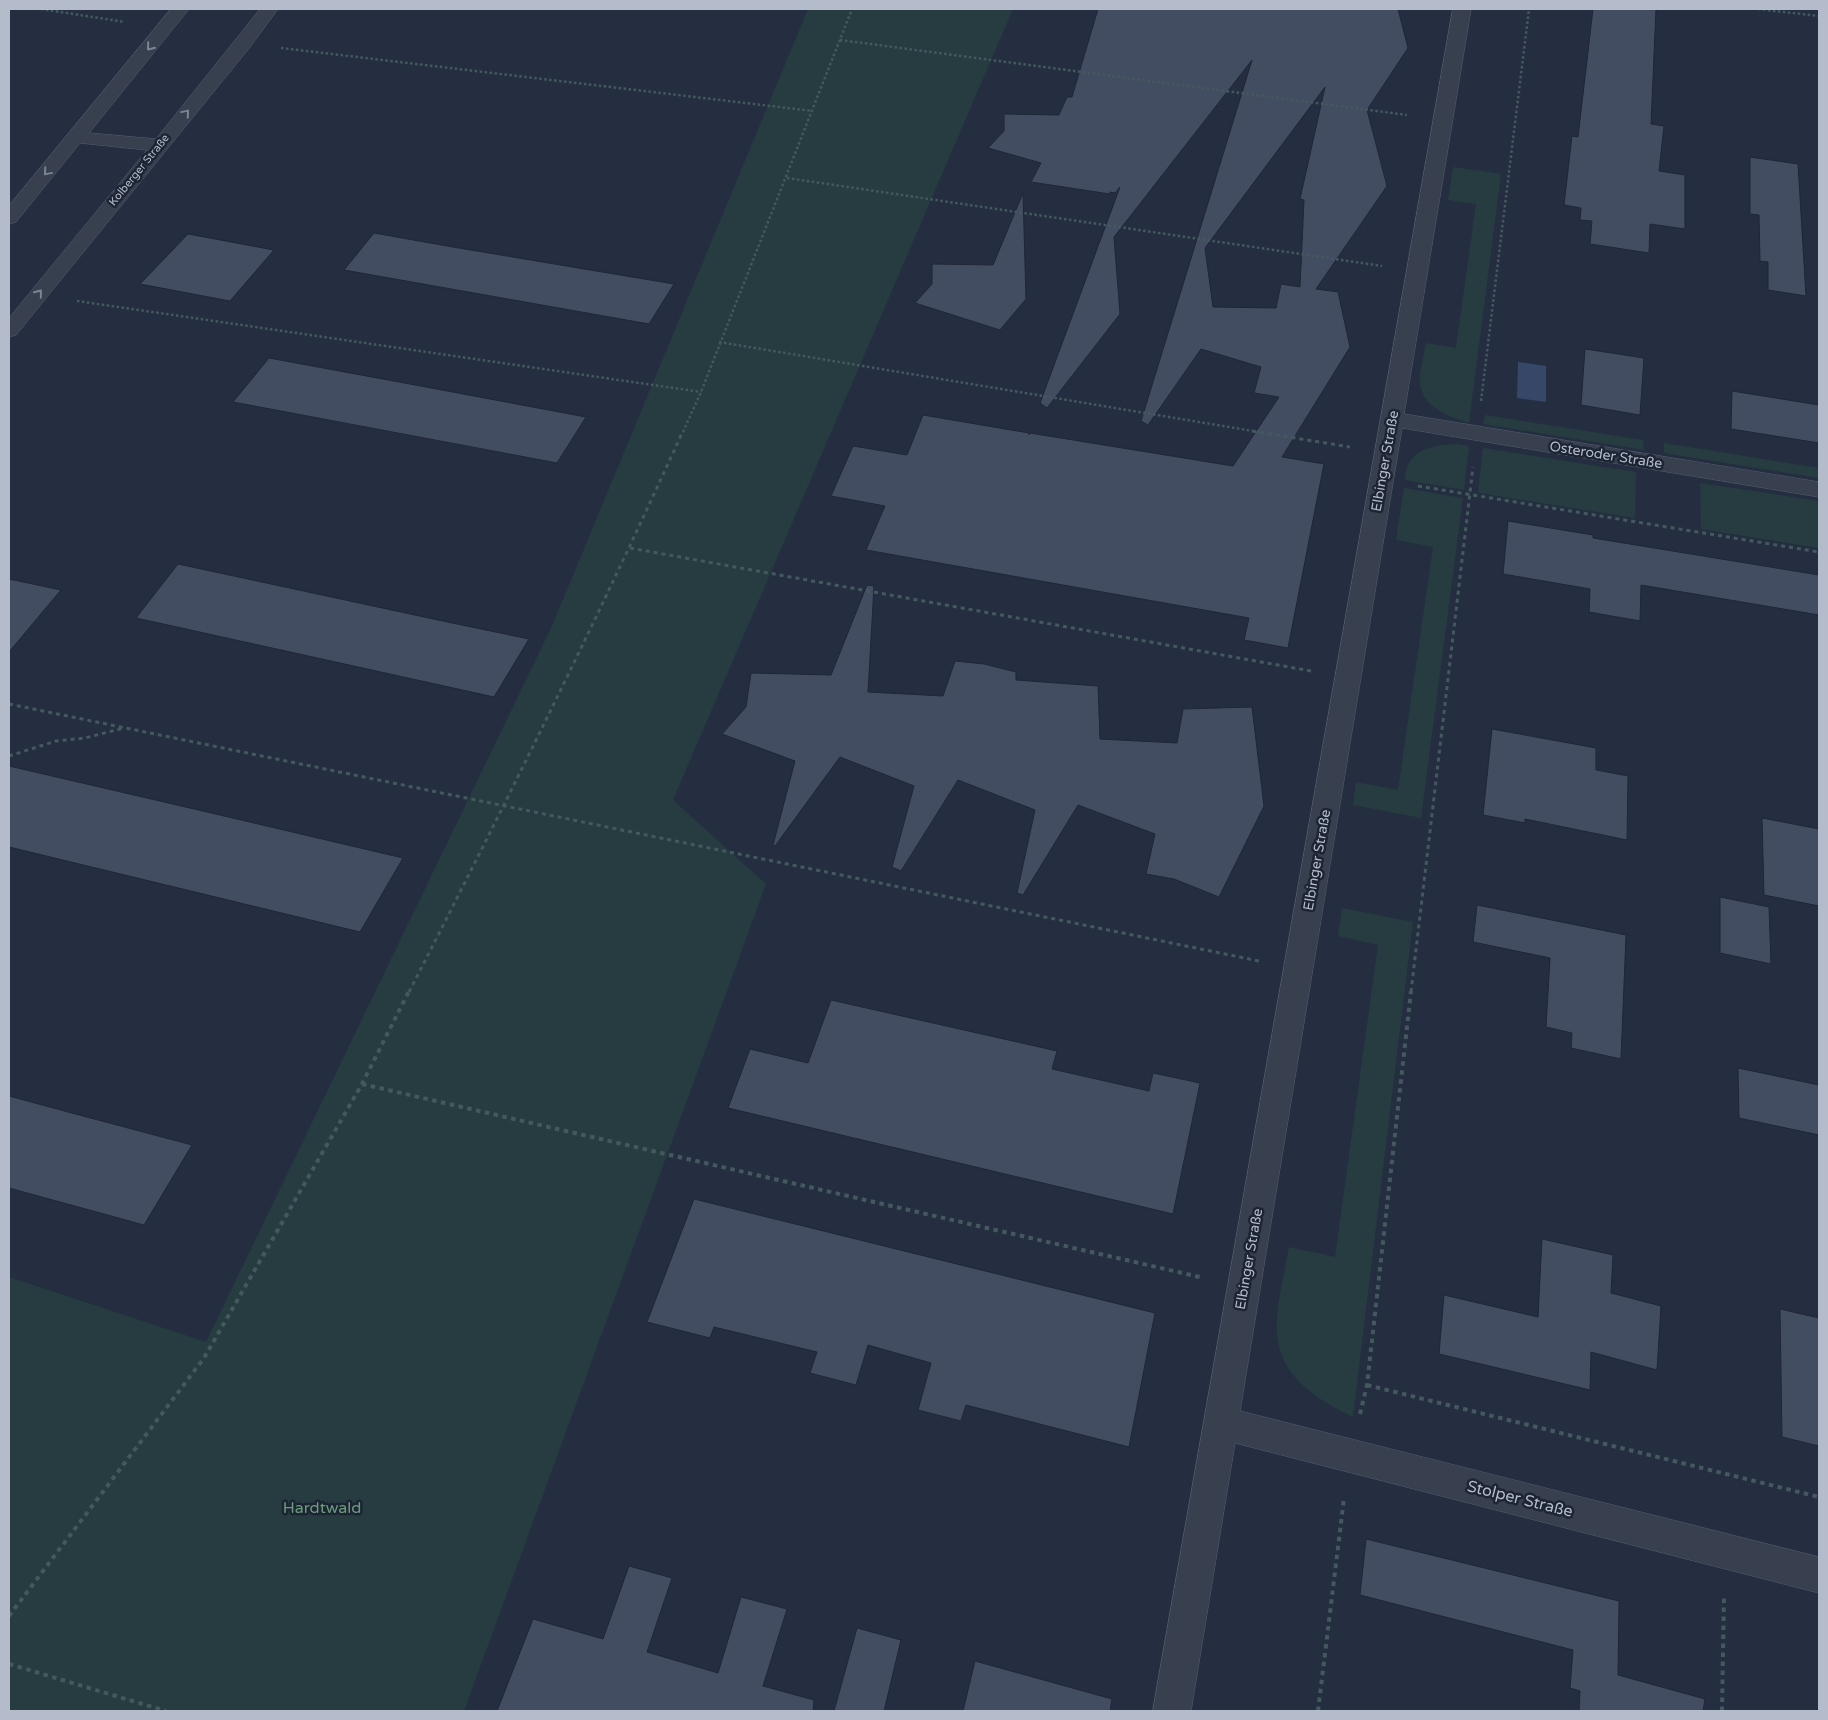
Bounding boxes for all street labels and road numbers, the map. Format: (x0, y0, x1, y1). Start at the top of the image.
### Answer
street label: Kolberger Straße (106, 132, 172, 208)
street label: Elbinger Straße (1368, 409, 1402, 513)
street label: Osteroder Straße (1548, 438, 1664, 472)
street label: Elbinger Straße (1300, 808, 1334, 912)
street label: Elbinger Straße (1232, 1207, 1266, 1311)
street label: Stolper Straße (1465, 1476, 1575, 1522)

